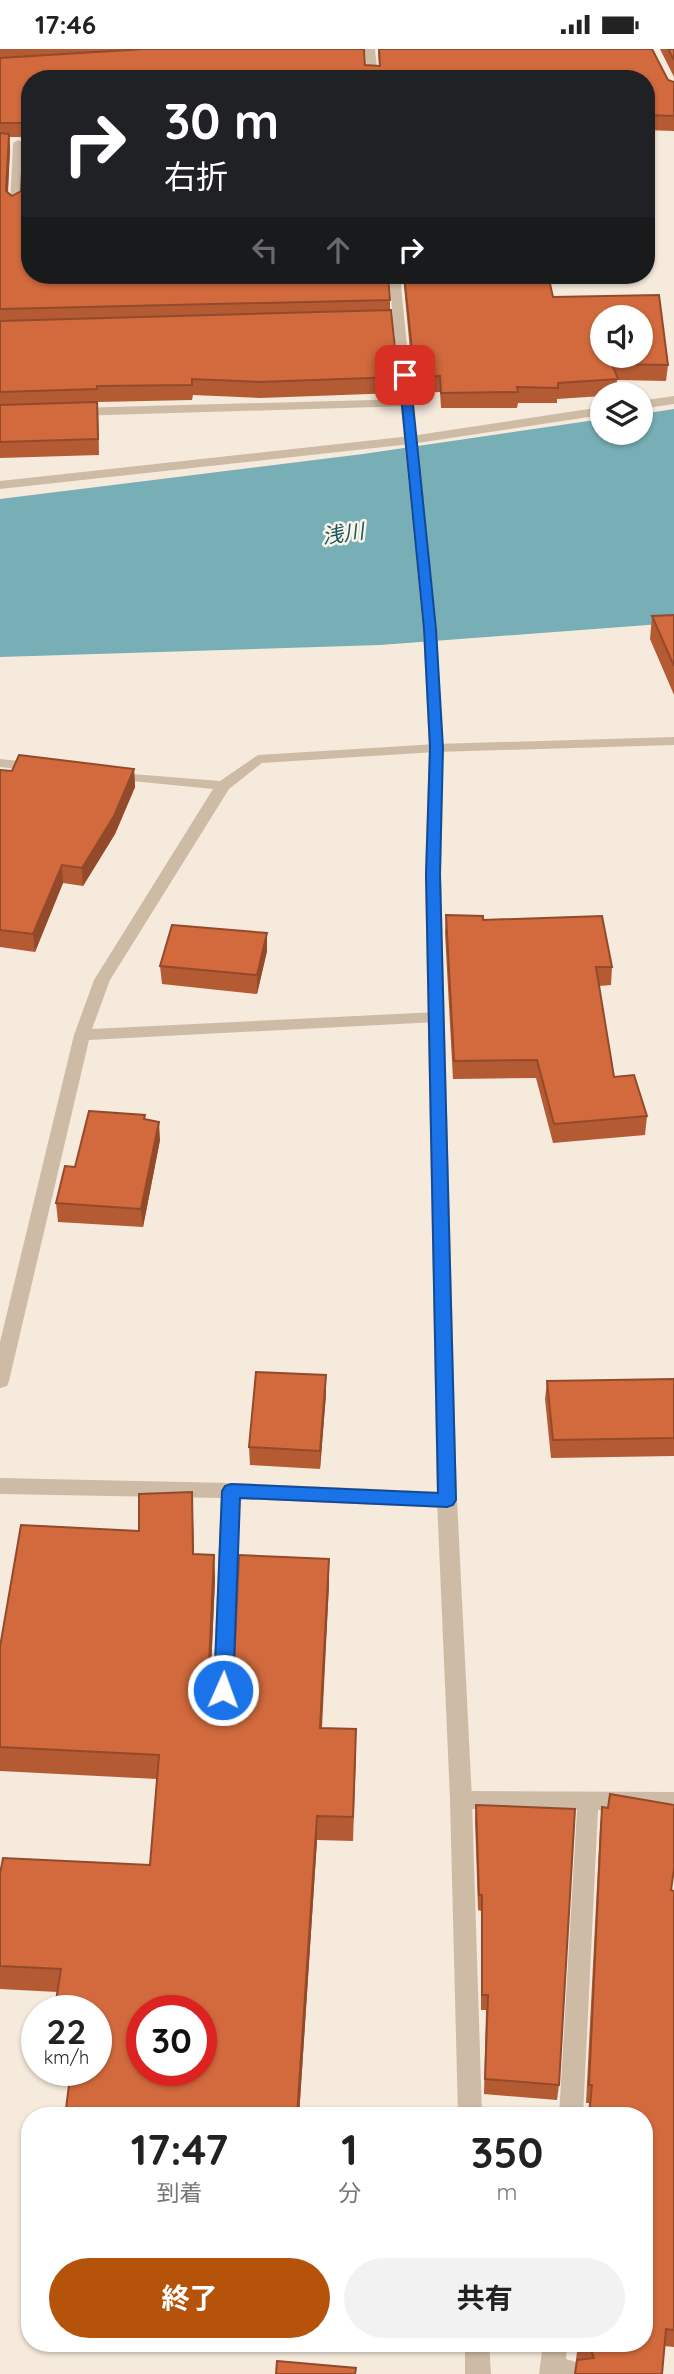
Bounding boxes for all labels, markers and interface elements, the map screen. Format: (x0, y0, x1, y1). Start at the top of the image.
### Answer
text: 17:46 (35, 8, 96, 41)
text: 30 m (164, 90, 279, 151)
icon: right (49, 98, 140, 189)
text: 右折 (164, 156, 228, 196)
icon: left (246, 231, 284, 269)
icon: ahead (319, 231, 357, 269)
icon: right (392, 231, 430, 269)
map controls (590, 305, 653, 445)
button: sound (590, 305, 653, 368)
pin (375, 345, 435, 405)
icon: arrive (386, 356, 424, 394)
button: layers (590, 382, 653, 445)
water label: 浅川 (320, 517, 367, 549)
position arrow (186, 1653, 260, 1727)
speed limit sign: 30 (126, 1995, 217, 2086)
text: 22 (47, 2009, 86, 2053)
text: km/h (44, 2046, 89, 2069)
text: 17:47 (131, 2123, 228, 2176)
text: 1 (341, 2123, 358, 2176)
text: 350 (471, 2126, 543, 2179)
text: m (496, 2177, 517, 2206)
text: 到着 (156, 2178, 202, 2207)
text: 分 (338, 2178, 361, 2207)
button: 終了 (49, 2258, 330, 2338)
button: 共有 (344, 2258, 625, 2338)

